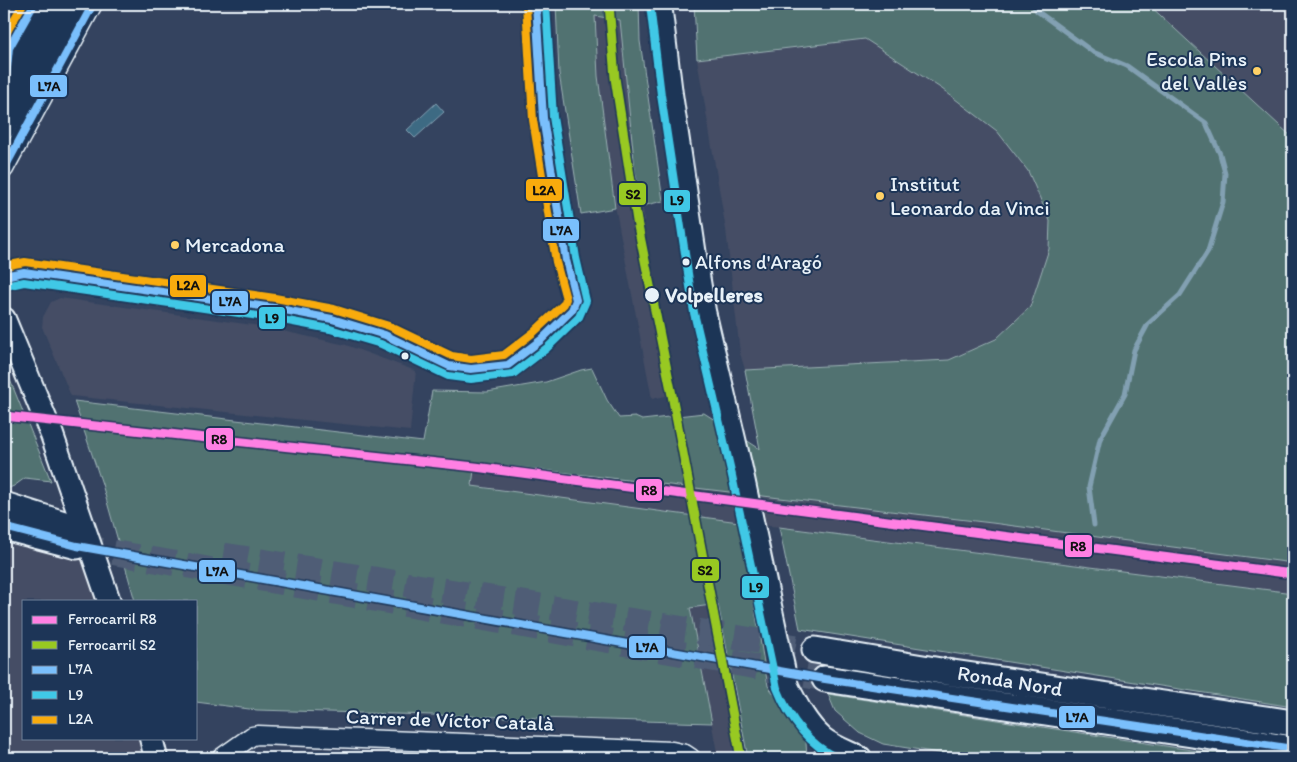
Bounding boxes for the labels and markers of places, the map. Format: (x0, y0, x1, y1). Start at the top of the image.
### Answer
place label: Escola Pins del Vallès (1146, 46, 1247, 95)
marker: Escola Pins del Vallès (1251, 65, 1263, 77)
place label: Institut Leonardo da Vinci (890, 171, 1050, 220)
marker: Institut Leonardo da Vinci (874, 190, 886, 202)
place label: Mercadona (185, 232, 285, 257)
marker: Mercadona (169, 239, 181, 251)
place label: Alfons d'Aragó (695, 250, 822, 274)
marker: Alfons d'Aragó (681, 257, 691, 267)
place label: Volpelleres (665, 282, 763, 308)
marker: Volpelleres (643, 286, 661, 304)
unlabelled marker (400, 351, 410, 361)

